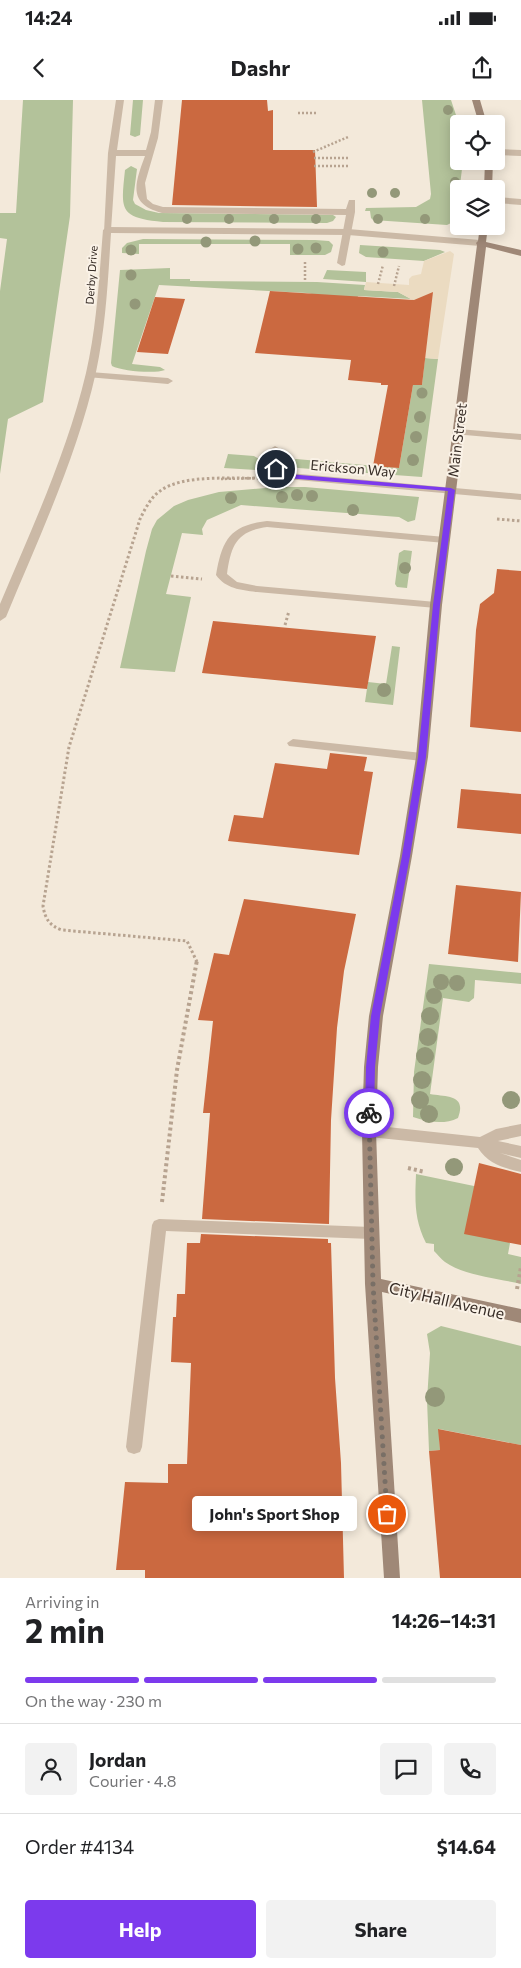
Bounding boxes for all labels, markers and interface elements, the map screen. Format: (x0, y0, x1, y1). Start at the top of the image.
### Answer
text: 14:24 (25, 6, 73, 29)
icon: back (25, 54, 53, 82)
text: Dashr (231, 54, 290, 81)
icon: share (468, 54, 496, 82)
map controls (450, 115, 505, 235)
button: locate (450, 115, 505, 170)
button: layers (450, 180, 505, 235)
street label: Derby Drive (82, 245, 100, 305)
street label: Main Street (444, 402, 470, 478)
pin (255, 448, 297, 490)
icon: home (262, 455, 290, 483)
street label: Erickson Way (310, 456, 396, 480)
courier (344, 1088, 394, 1138)
icon: bike (355, 1099, 383, 1127)
street label: City Hall Avenue (387, 1277, 507, 1323)
pin (366, 1493, 408, 1535)
callout: John's Sport Shop (192, 1496, 357, 1532)
icon: bag (373, 1500, 401, 1528)
text: John's Sport Shop (209, 1504, 340, 1523)
text: Arriving in (25, 1592, 99, 1611)
text: 14:26–14:31 (392, 1609, 496, 1632)
text: 2 min (25, 1610, 105, 1650)
text: On the way · 230 m (25, 1691, 162, 1710)
button: person (25, 1743, 77, 1795)
button: chat (380, 1743, 432, 1795)
button: phone (444, 1743, 496, 1795)
text: Jordan (89, 1748, 146, 1771)
text: Courier · 4.8 (89, 1771, 176, 1790)
text: Order #4134 (25, 1835, 134, 1858)
text: $14.64 (437, 1835, 496, 1858)
button: Help (25, 1900, 256, 1958)
button: Share (266, 1900, 496, 1958)

